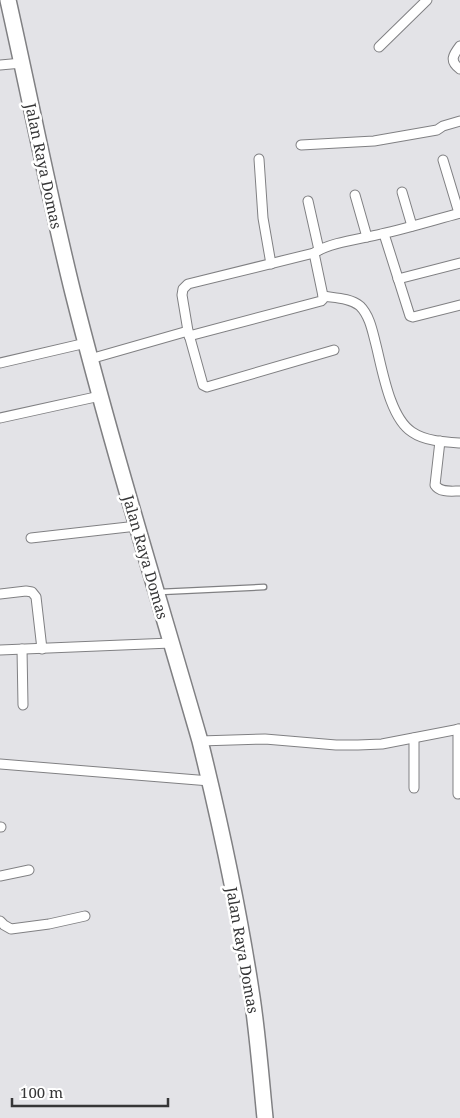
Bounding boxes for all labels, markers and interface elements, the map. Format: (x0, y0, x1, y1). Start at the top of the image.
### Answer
street label: Jalan Raya Domas (21, 100, 67, 231)
street label: Jalan Raya Domas (118, 492, 173, 622)
street label: Jalan Raya Domas (222, 884, 264, 1015)
scale bar (12, 1076, 169, 1108)
text: 100 m (20, 1082, 63, 1102)

